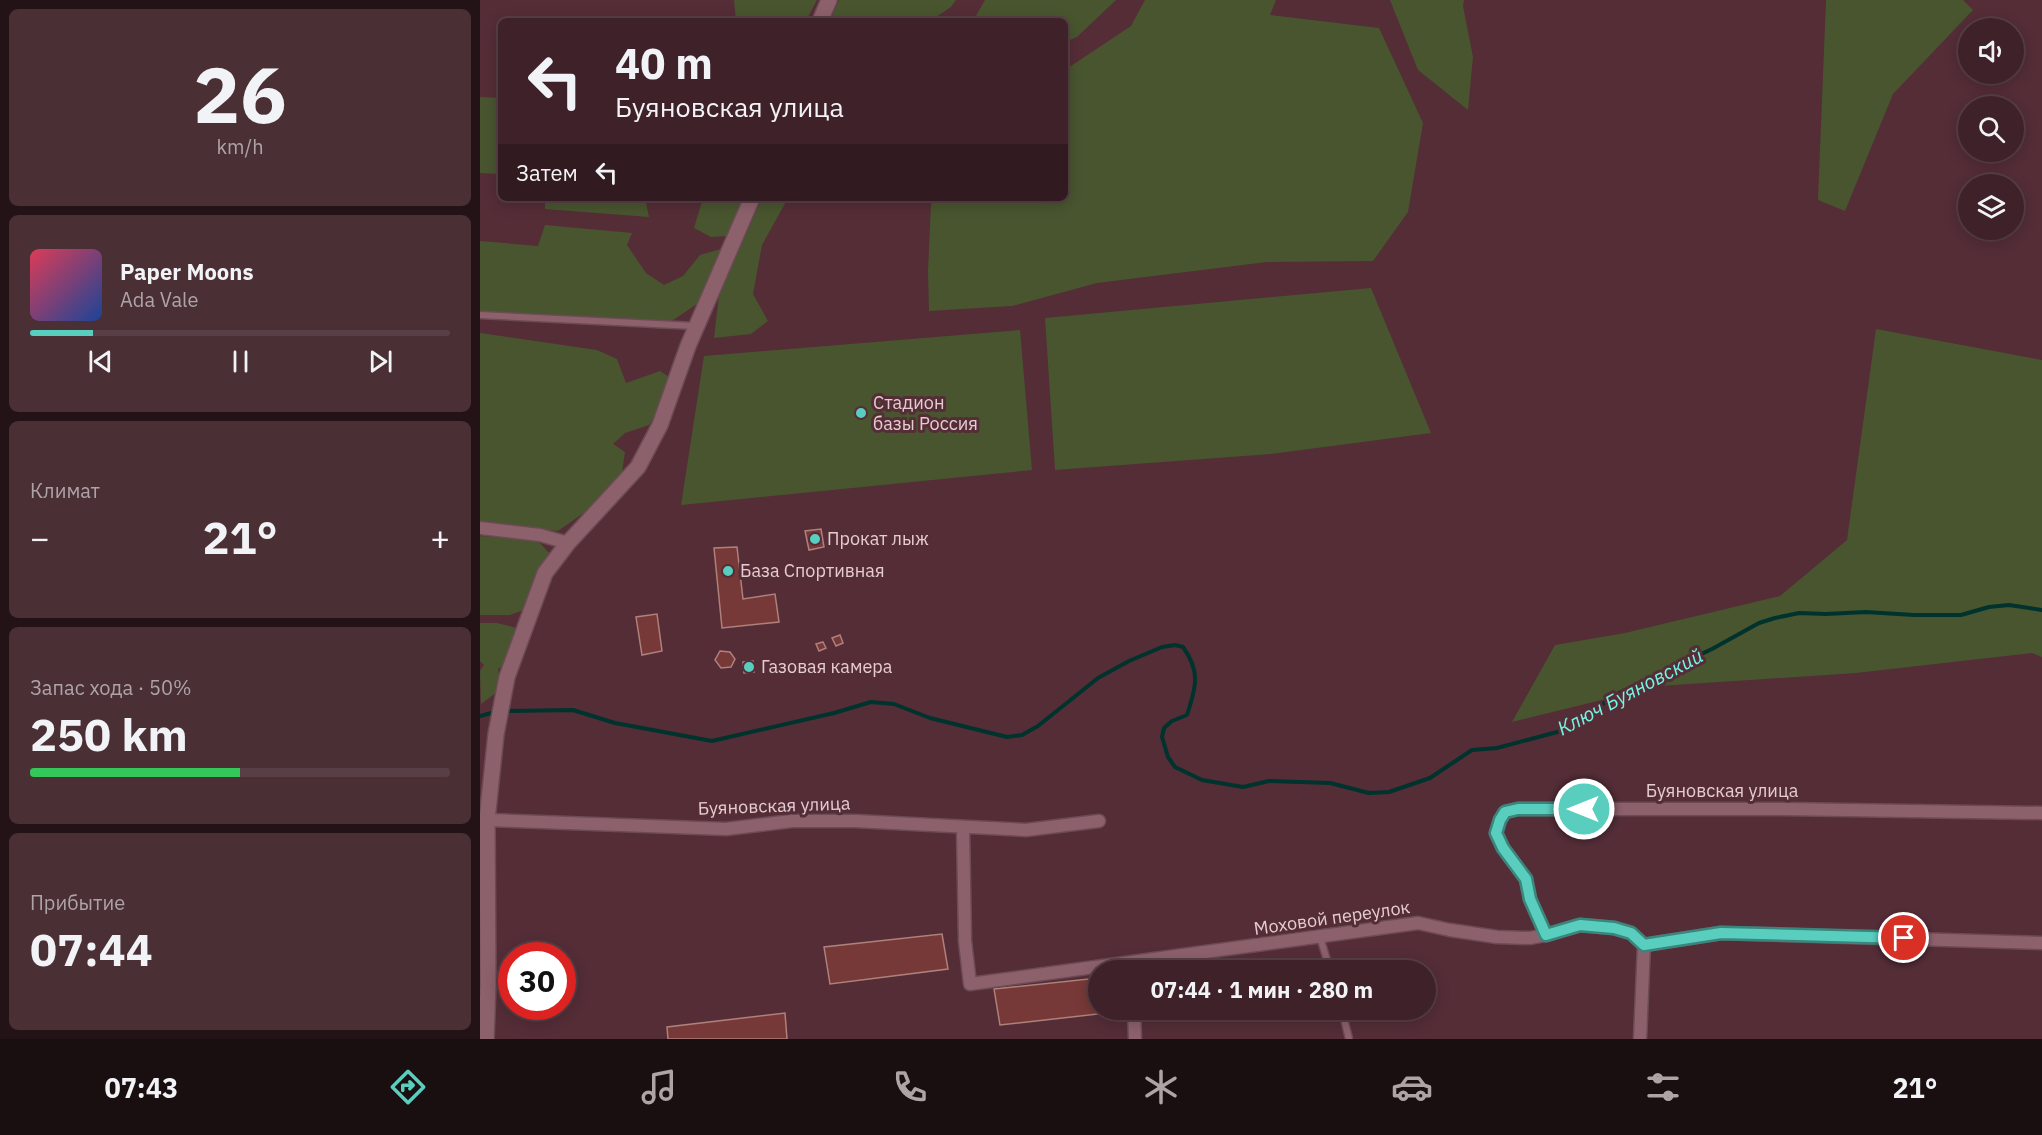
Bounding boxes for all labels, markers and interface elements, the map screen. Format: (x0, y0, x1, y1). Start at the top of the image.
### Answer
map controls (1958, 18, 2024, 240)
button: sound (1958, 18, 2024, 84)
text: 40 m (615, 36, 713, 91)
icon: left (516, 42, 594, 120)
text: 26 (193, 43, 287, 144)
text: Буяновская улица (615, 89, 844, 124)
button: search (1958, 96, 2024, 162)
text: km/h (216, 133, 264, 160)
icon: left (590, 156, 623, 189)
text: Затем (516, 158, 578, 187)
button: layers (1958, 174, 2024, 240)
text: Paper Moons (120, 257, 253, 286)
text: Ada Vale (120, 286, 199, 313)
icon: previous (84, 345, 117, 378)
icon: pause (224, 345, 257, 378)
icon: next (364, 345, 397, 378)
place label: Стадион базы Россия (873, 391, 978, 435)
marker: Стадион базы Россия (854, 406, 868, 420)
text: Климат (30, 477, 100, 504)
text: 21° (202, 508, 278, 566)
text: − (30, 516, 50, 559)
text: + (430, 516, 450, 559)
place label: Прокат лыж (827, 527, 929, 550)
marker: Прокат лыж (808, 532, 822, 546)
place label: База Спортивная (740, 559, 885, 582)
marker: База Спортивная (721, 564, 735, 578)
water label: Ключ Буяновский (1552, 642, 1707, 741)
place label: Газовая камера (761, 655, 893, 678)
marker: Газовая камера (742, 660, 756, 674)
text: Запас хода · 50% (30, 674, 192, 701)
text: 250 km (30, 705, 188, 763)
position arrow (1552, 777, 1616, 841)
street label: Буяновская улица (1646, 779, 1799, 802)
street label: Буяновская улица (697, 791, 851, 820)
text: Прибытие (30, 889, 125, 916)
street label: Моховой переулок (1252, 895, 1412, 940)
pin (1878, 912, 1929, 963)
text: 07:44 (30, 920, 153, 978)
icon: arrive (1887, 921, 1920, 954)
speed limit sign: 30 (498, 942, 576, 1020)
text: 07:44 · 1 мин · 280 m (1151, 975, 1373, 1004)
icon: directions (387, 1066, 429, 1108)
icon: music (638, 1066, 680, 1108)
icon: phone (889, 1066, 931, 1108)
icon: climate (1140, 1066, 1182, 1108)
icon: car (1391, 1066, 1433, 1108)
icon: filters (1642, 1066, 1684, 1108)
text: 07:43 (104, 1070, 178, 1105)
text: 21° (1892, 1070, 1937, 1105)

